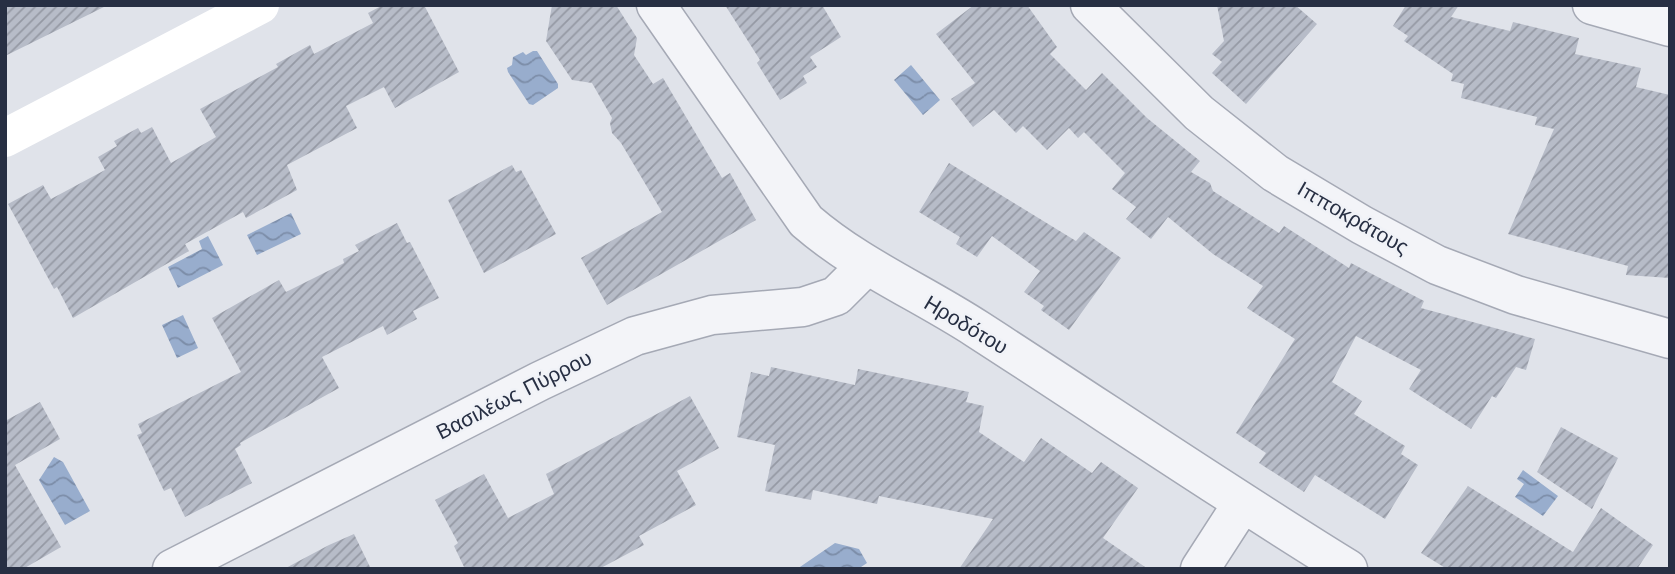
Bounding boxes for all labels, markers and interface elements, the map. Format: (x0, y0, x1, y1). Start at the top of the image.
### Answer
street label: Ιπποκράτους (1293, 176, 1413, 259)
street label: Ηροδότου (920, 290, 1013, 359)
street label: Βασιλέως Πύρρου (432, 345, 596, 445)

